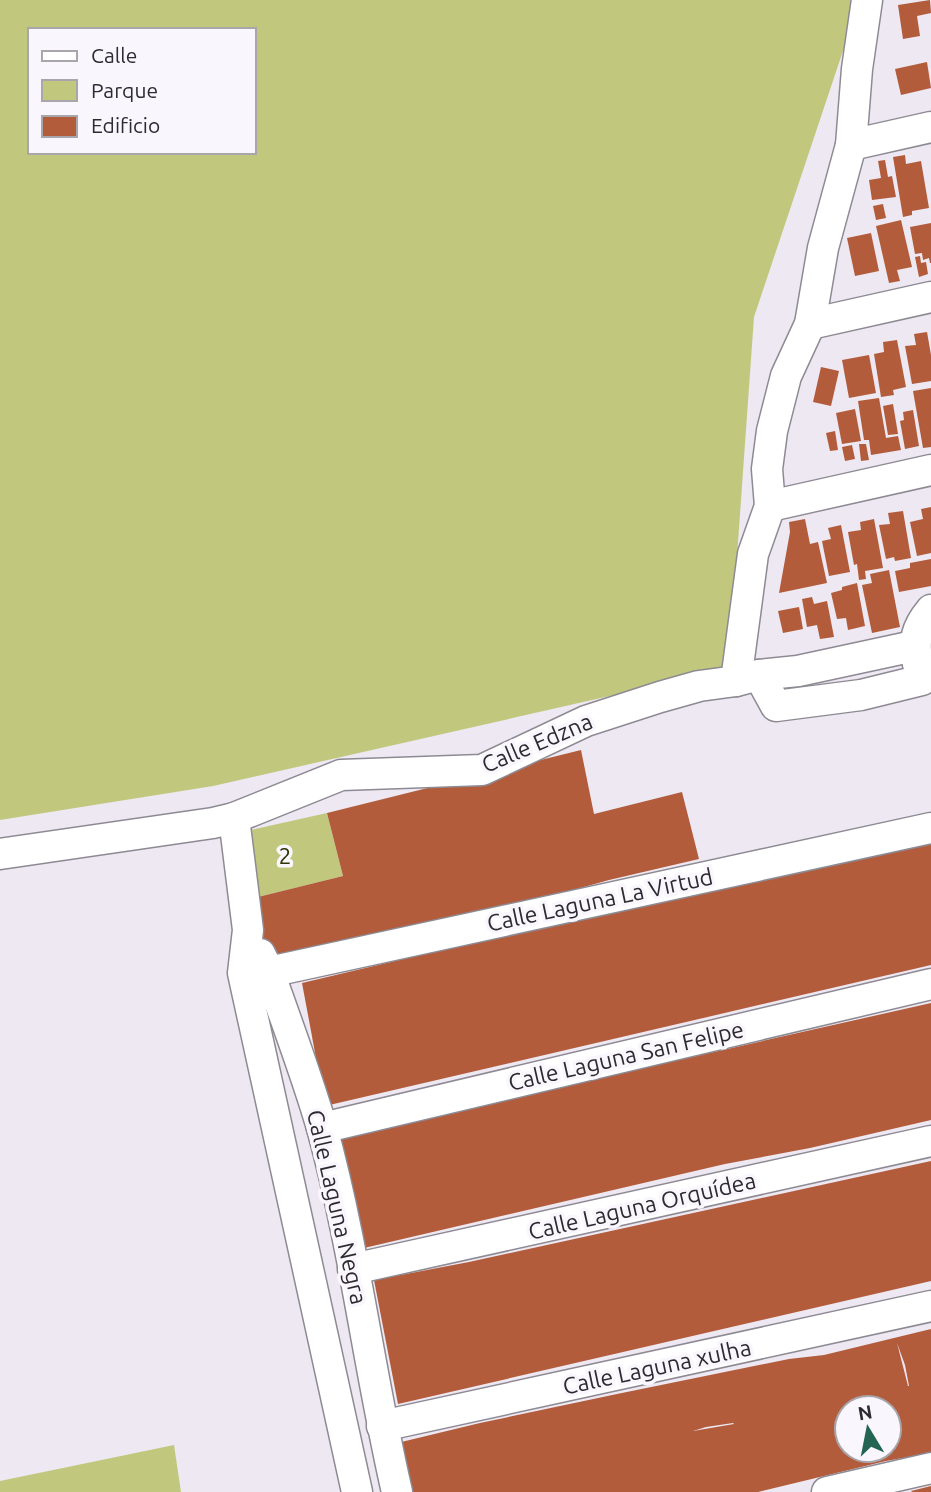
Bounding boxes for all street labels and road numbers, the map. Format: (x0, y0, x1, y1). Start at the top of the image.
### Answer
street label: Calle Edzna (478, 708, 596, 777)
street label: Calle Laguna La Virtud (485, 863, 715, 936)
street label: Calle Laguna San Felipe (506, 1016, 746, 1095)
street label: Calle Laguna Negra (303, 1107, 372, 1307)
street label: Calle Laguna Orquídea (526, 1167, 758, 1244)
street label: Calle Laguna xulha (560, 1334, 753, 1399)

